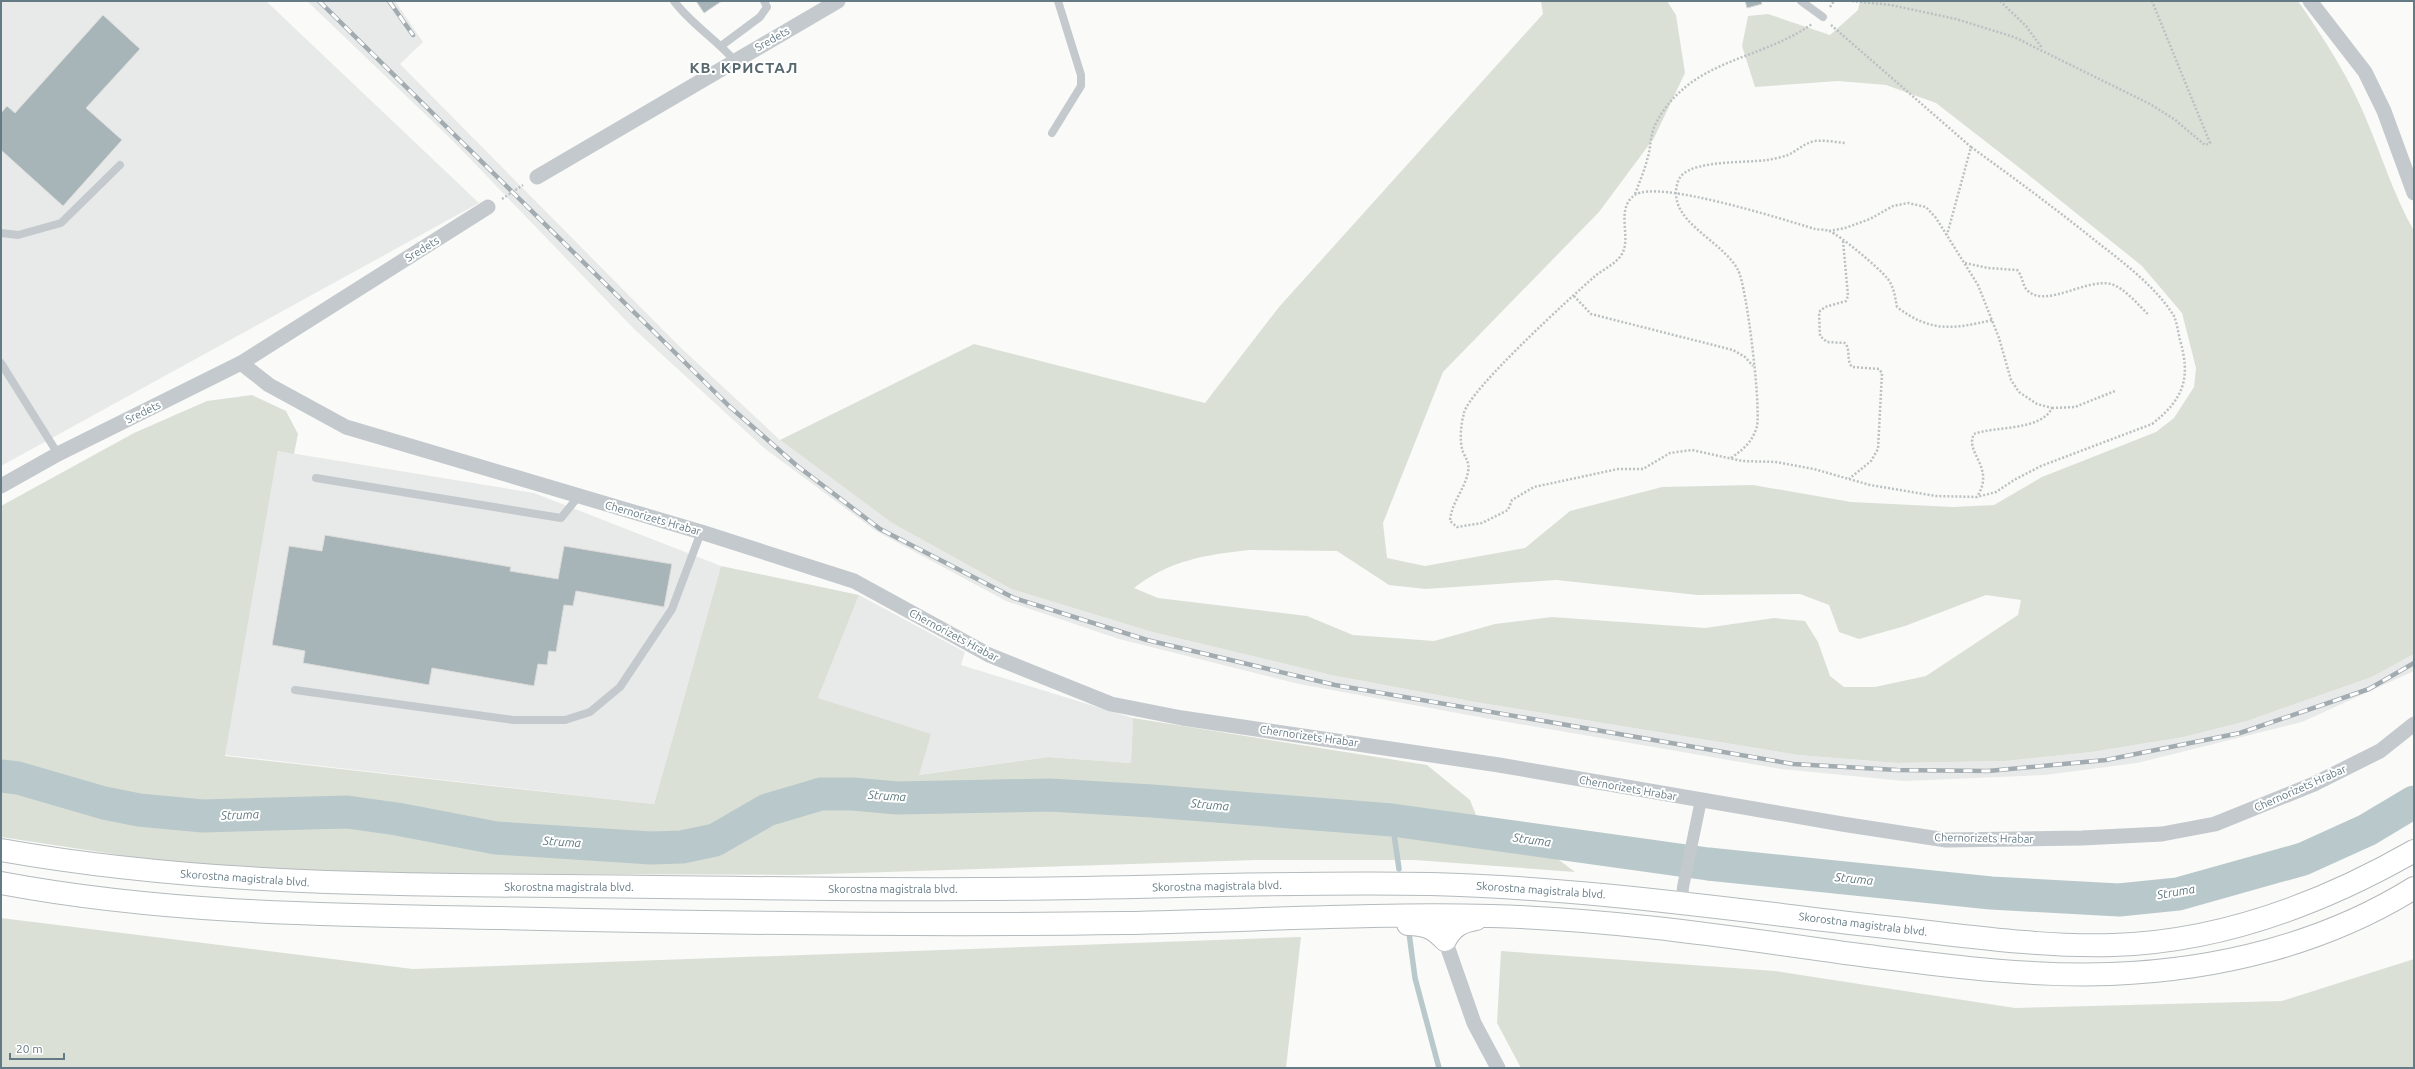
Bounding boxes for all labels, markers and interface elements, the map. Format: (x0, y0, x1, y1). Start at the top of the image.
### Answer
street label: Sredets (753, 24, 791, 54)
district label: КВ. КРИСТАЛ (690, 59, 798, 76)
street label: Sredets (403, 234, 441, 264)
street label: Sredets (123, 398, 163, 426)
street label: Chernorizets Hrabar (604, 499, 703, 538)
street label: Chernorizets Hrabar (907, 606, 1001, 664)
street label: Chernorizets Hrabar (1259, 723, 1360, 749)
street label: Chernorizets Hrabar (2252, 762, 2349, 814)
street label: Chernorizets Hrabar (1578, 773, 1679, 803)
water label: Struma (866, 788, 907, 803)
water label: Struma (1189, 796, 1230, 813)
water label: Struma (220, 807, 260, 822)
water label: Struma (1511, 830, 1552, 849)
street label: Chernorizets Hrabar (1934, 831, 2035, 845)
water label: Struma (541, 834, 582, 849)
street label: Skorostna magistrala blvd. (180, 867, 310, 889)
water label: Struma (1833, 870, 1874, 887)
street label: Skorostna magistrala blvd. (1152, 879, 1282, 893)
street label: Skorostna magistrala blvd. (1476, 879, 1606, 901)
street label: Skorostna magistrala blvd. (504, 881, 634, 893)
water label: Struma (2155, 882, 2196, 901)
street label: Skorostna magistrala blvd. (828, 883, 958, 895)
street label: Skorostna magistrala blvd. (1798, 910, 1928, 938)
scale bar (10, 1035, 64, 1061)
text: 20 m (16, 1042, 43, 1055)

